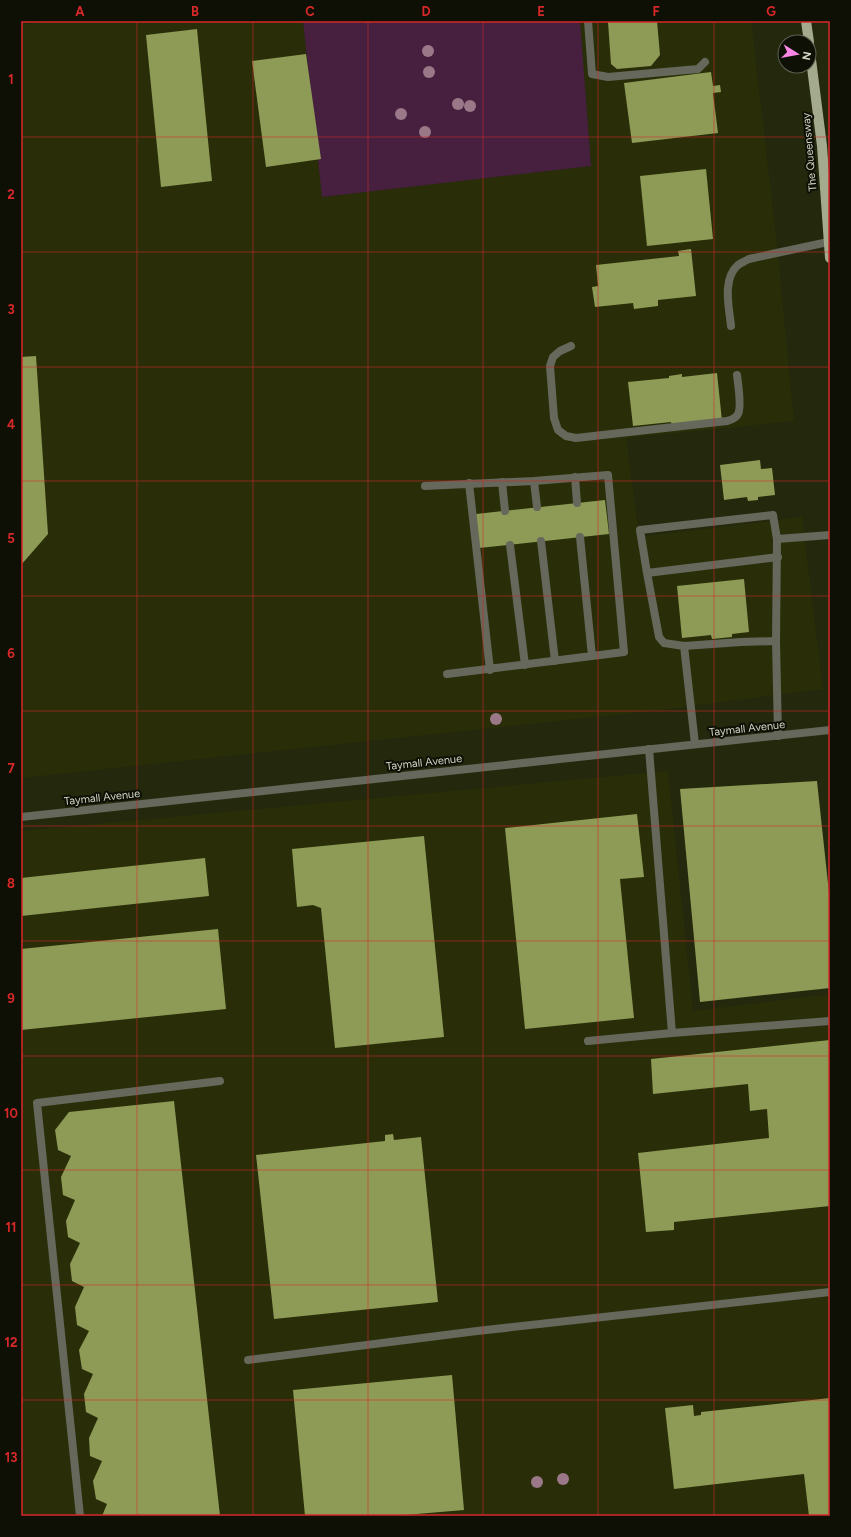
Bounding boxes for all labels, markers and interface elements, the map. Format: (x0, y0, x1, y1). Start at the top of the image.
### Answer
text: A (75, 4, 85, 19)
text: B (191, 4, 199, 19)
text: C (305, 4, 315, 19)
text: D (421, 4, 431, 19)
text: E (537, 4, 545, 19)
text: F (652, 4, 660, 19)
text: G (766, 4, 776, 19)
north arrow (777, 34, 817, 74)
text: N (799, 50, 814, 61)
text: 1 (8, 72, 14, 87)
street label: The Queensway (800, 112, 819, 192)
text: 2 (7, 187, 15, 202)
text: 3 (7, 302, 15, 317)
text: 4 (7, 417, 15, 432)
text: 5 (7, 531, 15, 546)
text: 6 (7, 646, 15, 661)
street label: Taymall Avenue (708, 718, 786, 739)
street label: Taymall Avenue (385, 752, 463, 773)
text: 7 (7, 761, 15, 776)
street label: Taymall Avenue (63, 787, 141, 808)
text: 8 (7, 876, 15, 891)
text: 9 (7, 991, 15, 1006)
text: 10 (4, 1106, 18, 1121)
text: 11 (6, 1220, 16, 1235)
text: 12 (4, 1335, 18, 1350)
text: 13 (5, 1450, 17, 1465)

